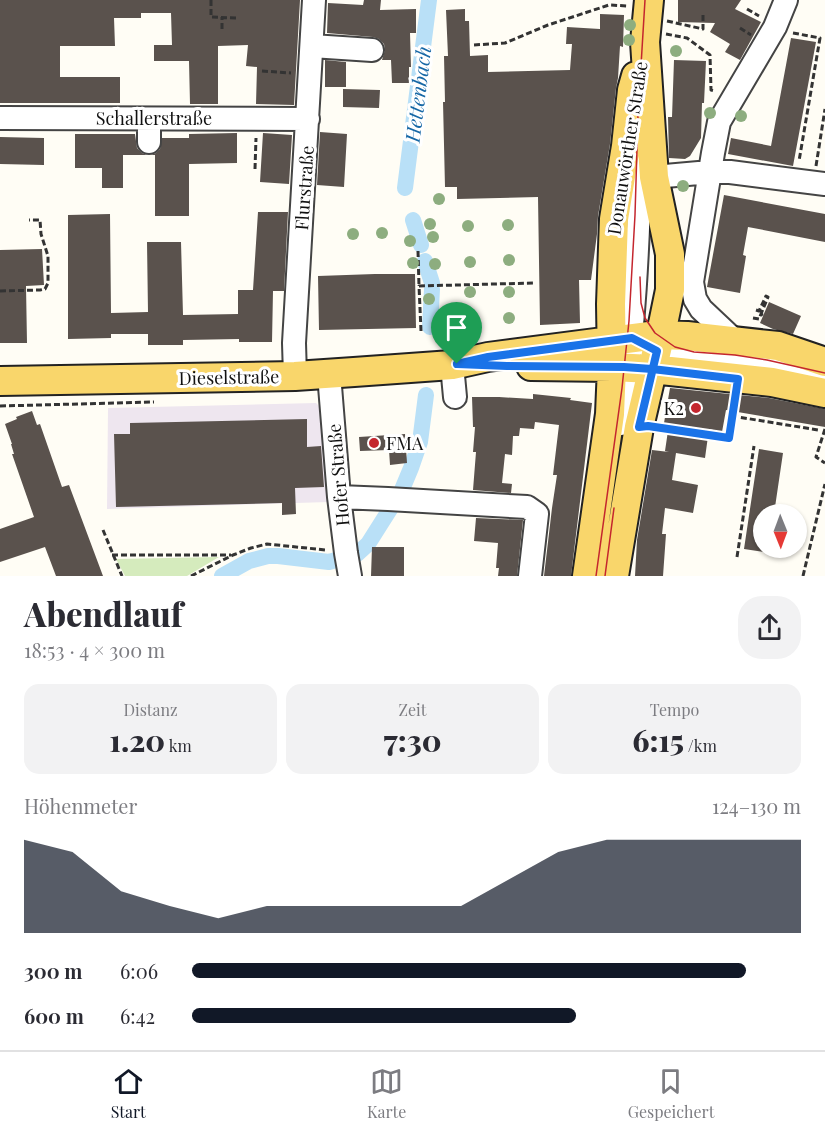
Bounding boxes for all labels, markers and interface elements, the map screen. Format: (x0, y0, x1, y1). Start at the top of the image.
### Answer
water label: Hettenbach (398, 44, 436, 145)
street label: Donauwörther Straße (601, 59, 653, 237)
street label: Schallerstraße (96, 106, 212, 130)
street label: Flurstraße (289, 145, 319, 231)
pin (431, 302, 482, 364)
icon: arrive (440, 311, 473, 344)
street label: Dieselstraße (178, 364, 280, 390)
place label: K2 (664, 396, 684, 420)
marker: K2 (689, 401, 703, 415)
street label: Hofer Straße (322, 423, 354, 527)
place label: FMA (386, 431, 424, 455)
marker: FMA (367, 436, 381, 450)
north arrow (753, 504, 807, 558)
map controls (753, 504, 807, 558)
text: Abendlauf (24, 591, 183, 635)
button: share (738, 596, 801, 659)
text: 18:53 · 4 × 300 m (24, 636, 165, 663)
text: Distanz (123, 699, 178, 720)
text: Zeit (399, 699, 426, 720)
text: Tempo (650, 699, 699, 720)
text: 1.20 (109, 720, 165, 760)
text: 7:30 (384, 720, 441, 760)
text: 6:15 (632, 720, 684, 760)
text: km (165, 735, 192, 756)
text: /km (684, 735, 717, 756)
text: Höhenmeter (24, 792, 137, 819)
text: 124–130 m (712, 792, 801, 819)
text: 300 m (24, 957, 82, 984)
text: 6:06 (120, 957, 158, 984)
text: 600 m (24, 1002, 84, 1029)
text: 6:42 (120, 1002, 155, 1029)
tab: Start (111, 1065, 146, 1122)
tab: Karte (367, 1065, 406, 1122)
tab: Gespeichert (628, 1065, 714, 1122)

